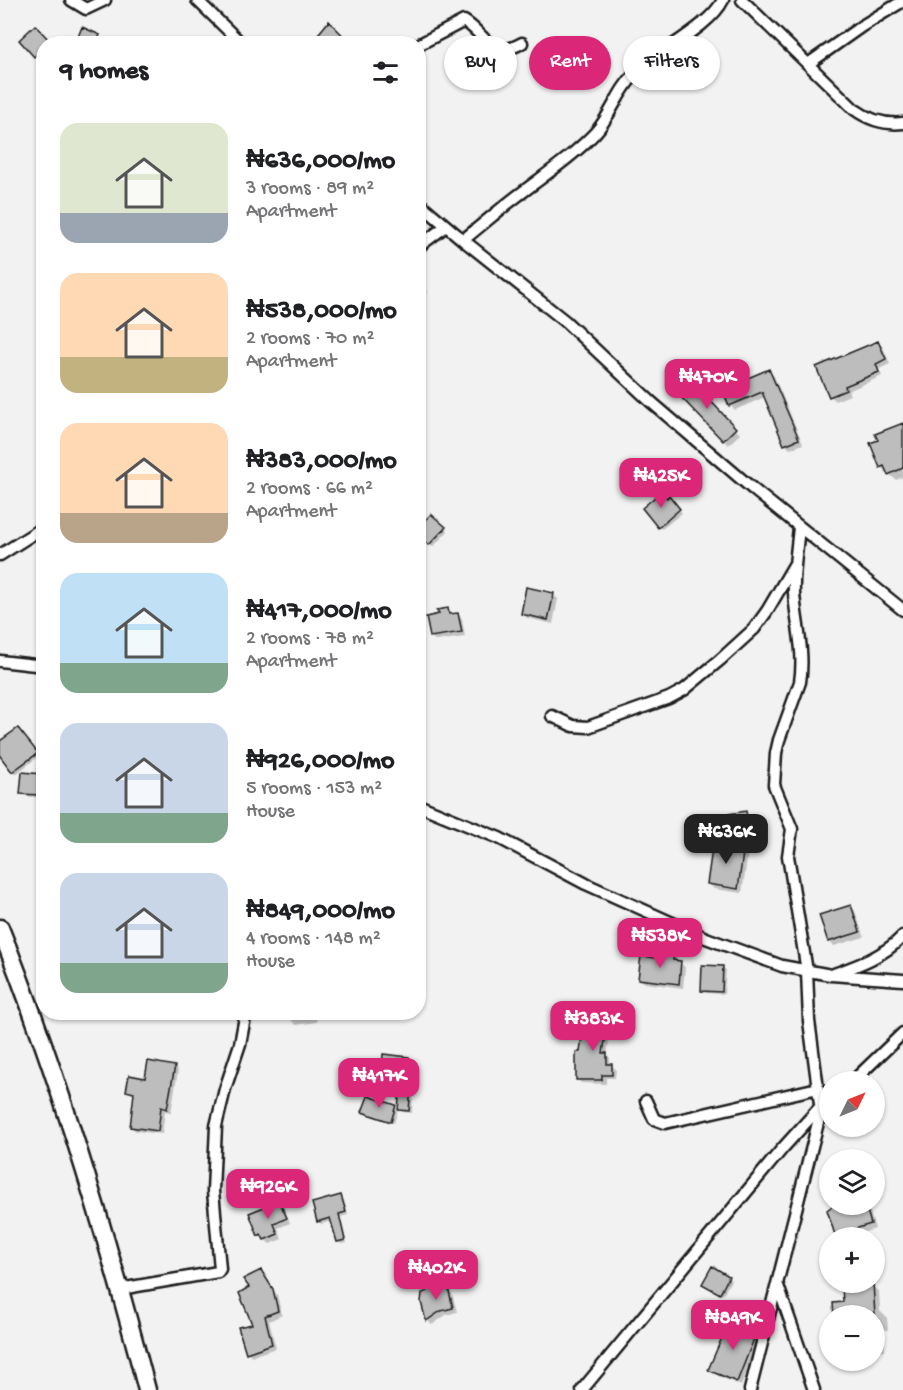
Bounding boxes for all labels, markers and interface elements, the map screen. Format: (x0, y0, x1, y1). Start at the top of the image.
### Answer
chip: Buy (444, 36, 517, 90)
chip: Rent (529, 36, 611, 90)
chip: Filters (623, 36, 720, 90)
icon: filters (369, 56, 402, 89)
text: 9 homes (60, 57, 148, 88)
icon: home (108, 147, 180, 219)
text: ₦636,000/mo (246, 147, 395, 178)
text: 3 rooms · 89 m² (246, 178, 374, 201)
text: Apartment (246, 201, 336, 224)
icon: home (108, 297, 180, 369)
text: ₦538,000/mo (246, 297, 397, 328)
text: 2 rooms · 70 m² (246, 328, 374, 351)
text: Apartment (246, 351, 336, 374)
pin: ₦470K (665, 359, 749, 410)
text: ₦470K (679, 367, 735, 390)
icon: home (108, 447, 180, 519)
text: ₦383,000/mo (246, 447, 397, 478)
pin: ₦425K (619, 458, 703, 509)
text: ₦425K (633, 466, 689, 489)
text: 2 rooms · 66 m² (246, 478, 373, 501)
text: Apartment (246, 501, 336, 524)
icon: home (108, 597, 180, 669)
text: ₦417,000/mo (246, 597, 392, 628)
text: 2 rooms · 78 m² (246, 628, 374, 651)
text: Apartment (246, 651, 336, 674)
icon: home (108, 747, 180, 819)
text: ₦926,000/mo (246, 747, 394, 778)
text: 5 rooms · 153 m² (246, 778, 382, 801)
text: House (246, 801, 295, 824)
pin: ₦636K (684, 814, 768, 865)
text: ₦636K (698, 822, 754, 845)
icon: home (108, 897, 180, 969)
text: ₦849,000/mo (246, 897, 395, 928)
pin: ₦538K (618, 918, 702, 969)
text: ₦538K (631, 926, 689, 949)
text: 4 rooms · 148 m² (246, 928, 381, 951)
text: House (246, 951, 295, 974)
pin: ₦383K (551, 1001, 635, 1052)
text: ₦383K (564, 1009, 622, 1032)
pin: ₦417K (337, 1058, 421, 1109)
text: ₦417K (352, 1066, 406, 1089)
north arrow (819, 1071, 885, 1137)
map controls (819, 1071, 885, 1371)
button: layers (819, 1149, 885, 1215)
pin: ₦926K (226, 1169, 310, 1220)
text: ₦926K (240, 1177, 296, 1200)
button: + (819, 1227, 885, 1293)
pin: ₦402K (394, 1250, 478, 1301)
text: ₦402K (408, 1258, 464, 1281)
pin: ₦849K (691, 1300, 775, 1351)
button: − (819, 1305, 885, 1371)
text: ₦849K (705, 1308, 761, 1331)

